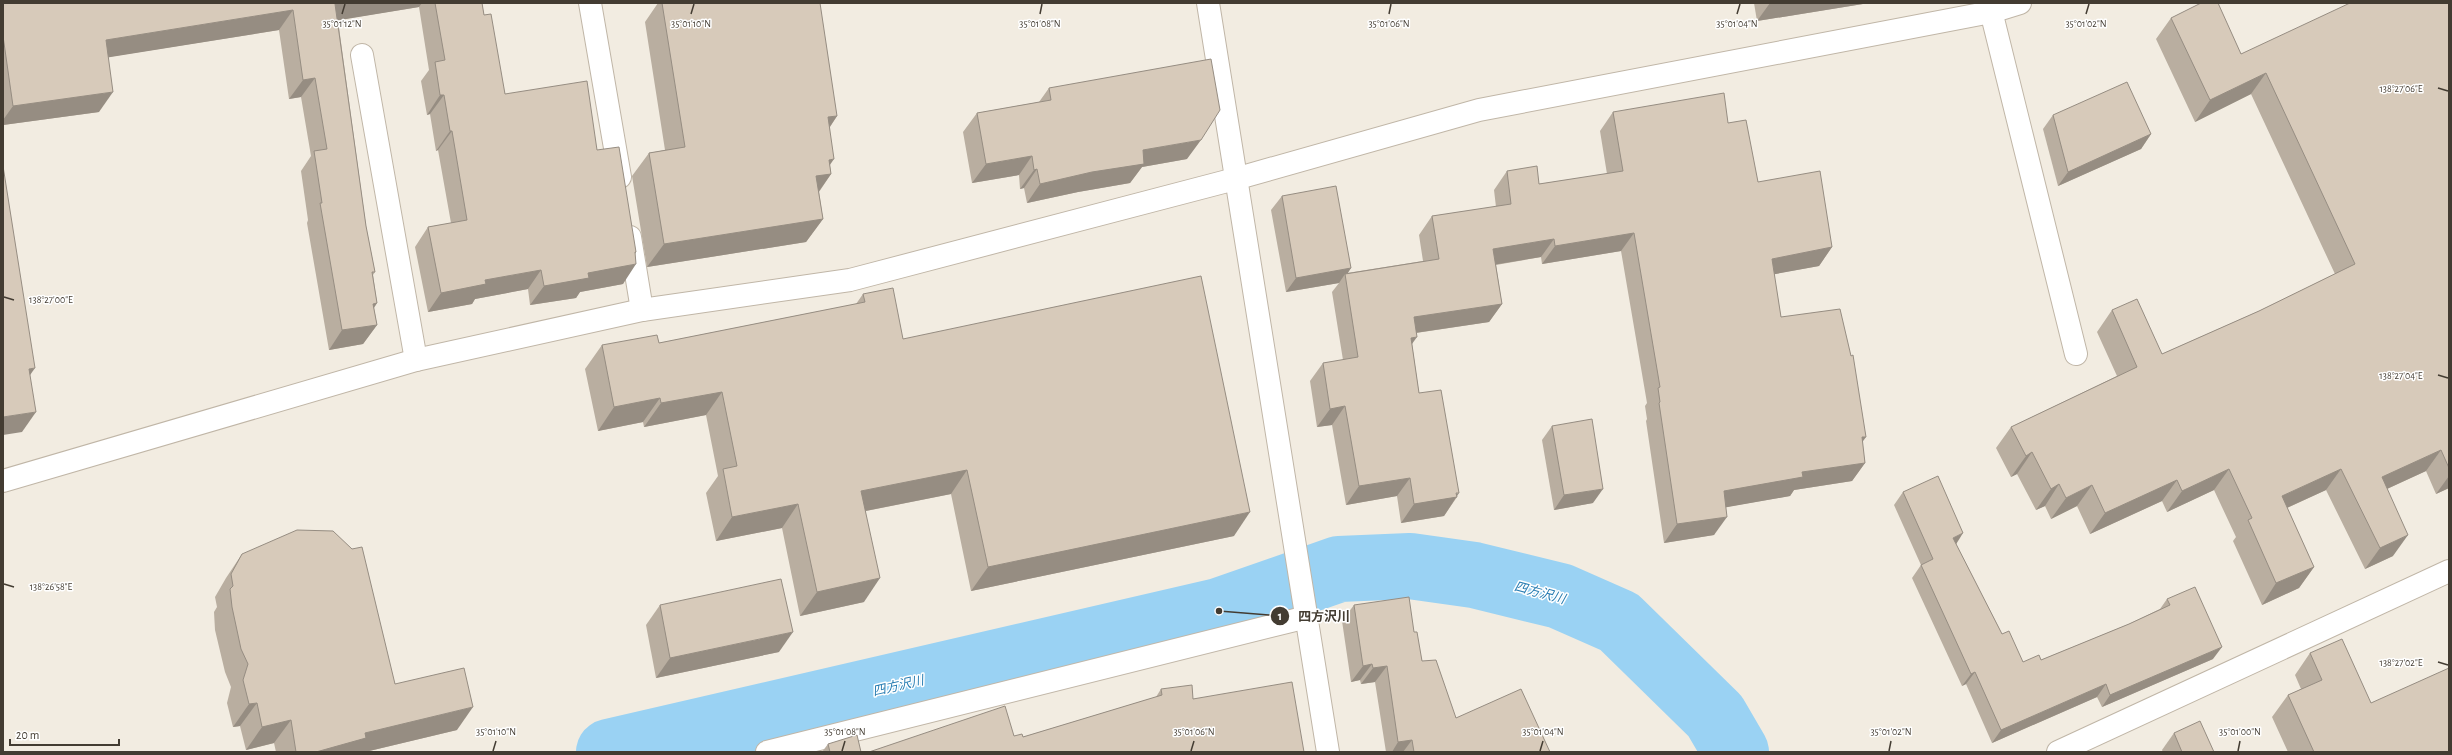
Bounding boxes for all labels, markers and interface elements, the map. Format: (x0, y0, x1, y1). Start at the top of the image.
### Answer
text: 35°01'12"N (322, 19, 362, 29)
text: 35°01'10"N (671, 19, 711, 29)
text: 35°01'08"N (1019, 19, 1061, 29)
text: 35°01'06"N (1368, 19, 1410, 29)
text: 35°01'04"N (1716, 19, 1758, 29)
text: 35°01'02"N (2065, 19, 2107, 29)
text: 138°27'06"E (2379, 84, 2423, 94)
text: 138°27'00"E (29, 295, 73, 305)
text: 138°27'04"E (2379, 371, 2423, 381)
water label: 四方沢川 (1513, 579, 1569, 607)
text: 138°26'58"E (30, 582, 73, 592)
callout: 四方沢川 (1270, 604, 1358, 629)
text: 四方沢川 (1298, 609, 1350, 624)
text: 1 (1278, 610, 1282, 622)
text: 138°27'02"E (2379, 658, 2423, 668)
water label: 四方沢川 (871, 673, 927, 699)
scale bar (10, 721, 119, 747)
text: 35°01'10"N (476, 727, 516, 737)
text: 35°01'08"N (824, 727, 866, 737)
text: 35°01'06"N (1173, 727, 1215, 737)
text: 35°01'04"N (1522, 727, 1564, 737)
text: 35°01'02"N (1870, 727, 1912, 737)
text: 35°01'00"N (2219, 727, 2261, 737)
text: 20 m (16, 729, 39, 741)

